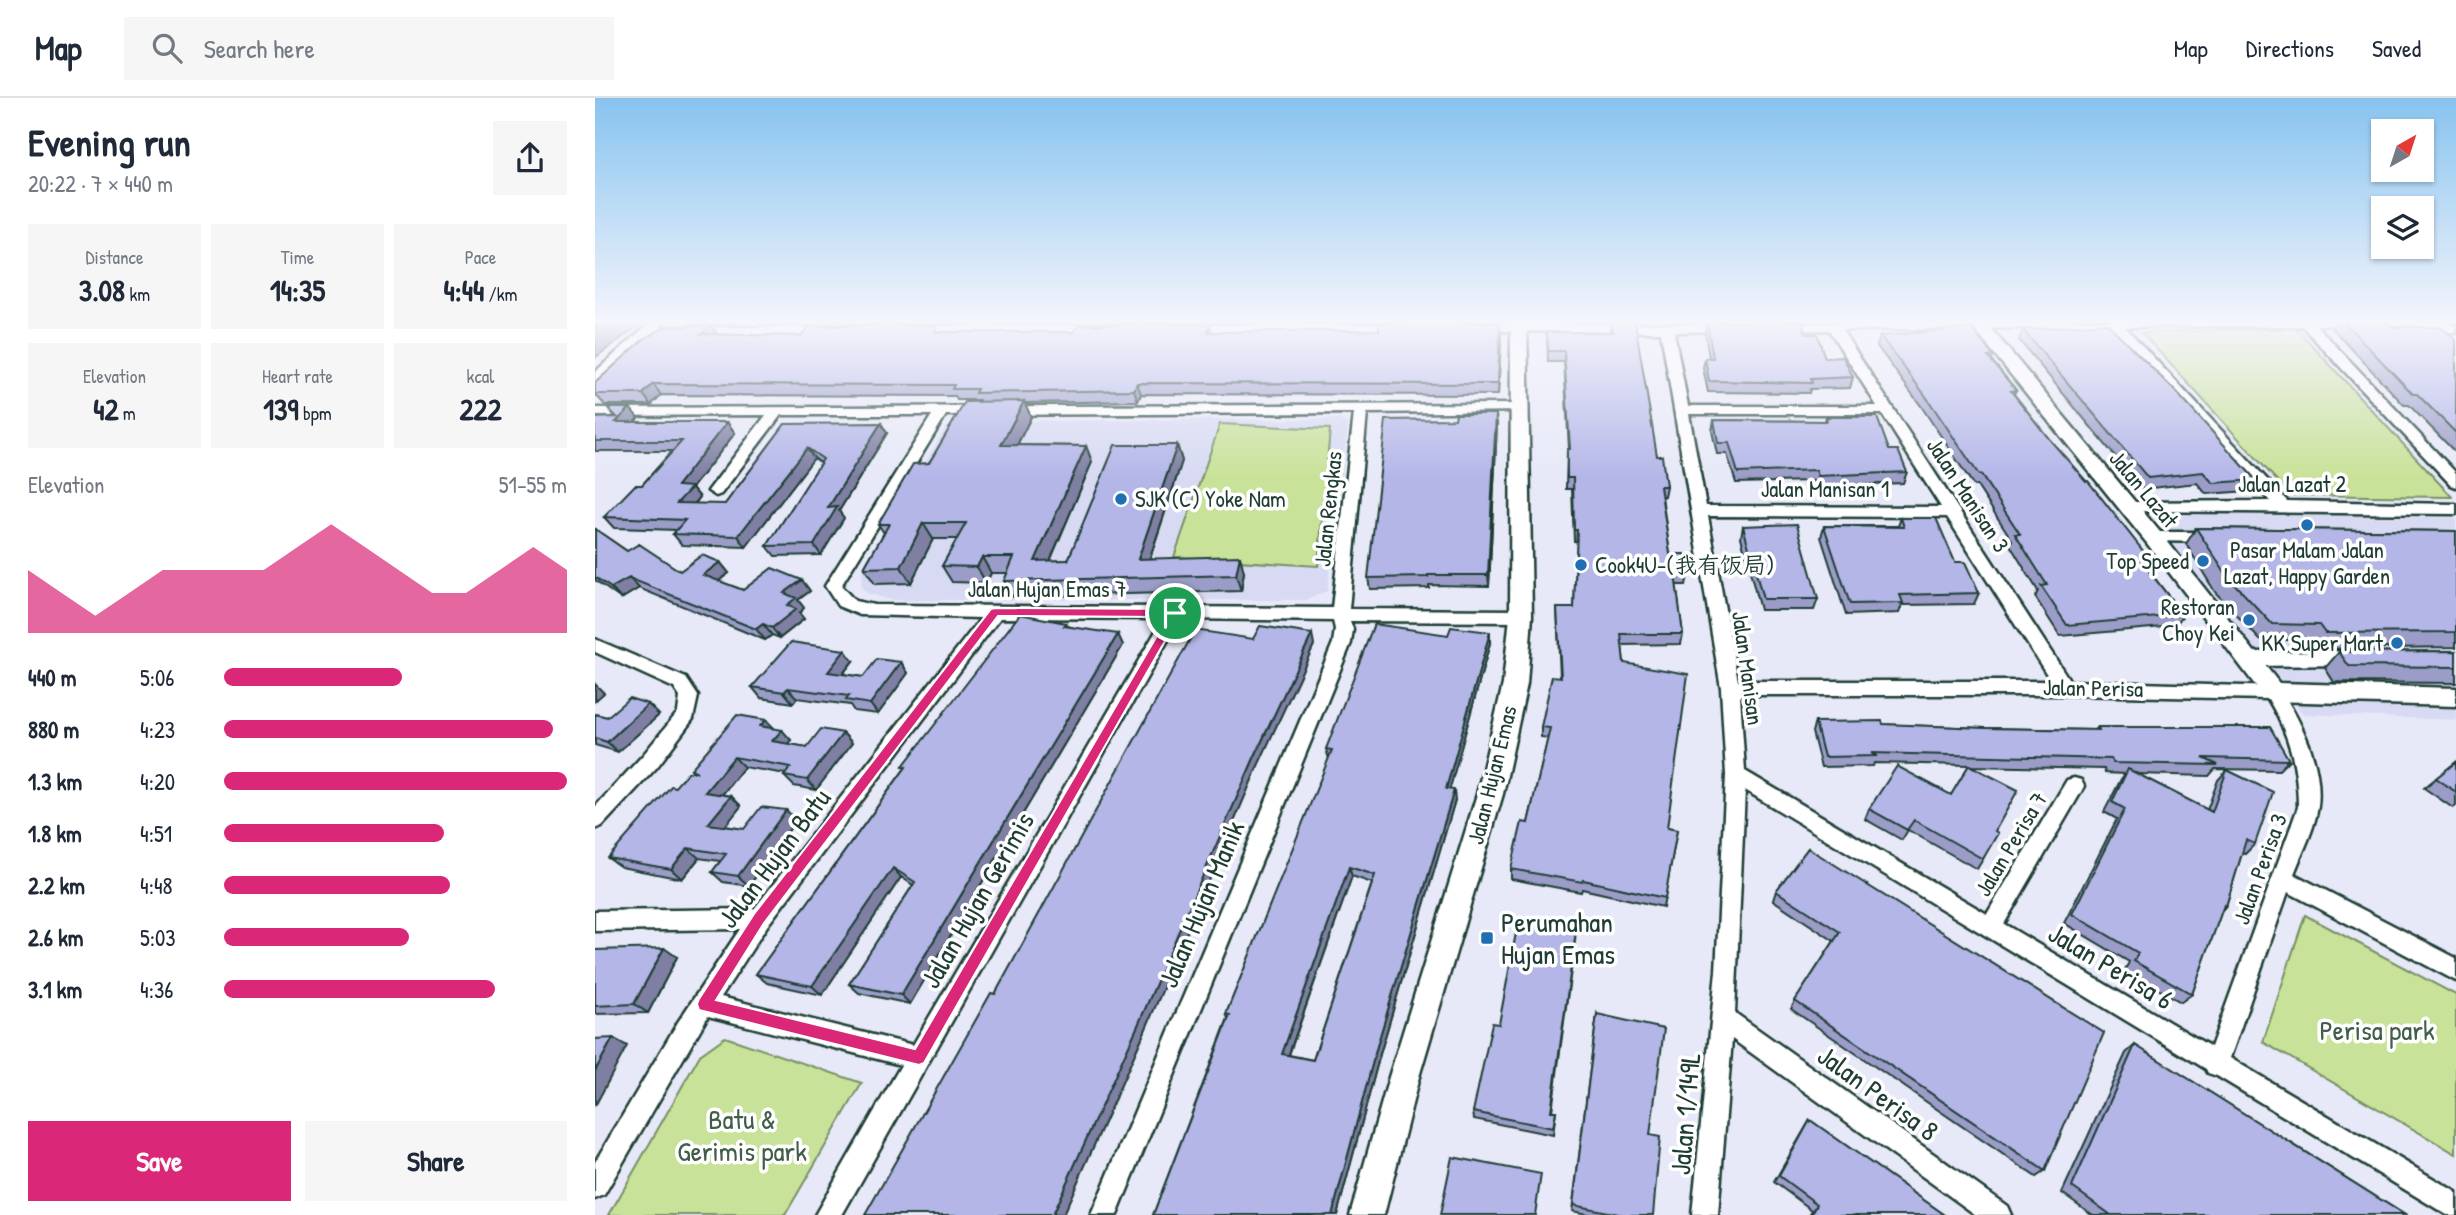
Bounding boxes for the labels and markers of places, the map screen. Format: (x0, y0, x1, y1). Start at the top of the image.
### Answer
place label: SJK (C) Yoke Nam (1135, 483, 1286, 514)
marker: SJK (C) Yoke Nam (1113, 491, 1129, 507)
marker: Pasar Malam Jalan Lazat, Happy Garden (2299, 517, 2315, 533)
place label: Pasar Malam Jalan Lazat, Happy Garden (2224, 534, 2390, 591)
place label: Top Speed (2106, 545, 2189, 576)
place label: Cook4U-(我有饭局) (1595, 549, 1774, 580)
marker: Top Speed (2195, 553, 2211, 569)
marker: Cook4U-(我有饭局) (1573, 557, 1589, 573)
pin (1145, 583, 1205, 643)
place label: Restoran Choy Kei (2161, 591, 2235, 648)
marker: Restoran Choy Kei (2241, 612, 2257, 628)
place label: KK Super Mart (2261, 627, 2384, 658)
marker: KK Super Mart (2389, 635, 2405, 651)
place label: Perumahan Hujan Emas (1501, 903, 1615, 973)
marker: Perumahan Hujan Emas (1479, 930, 1495, 946)

